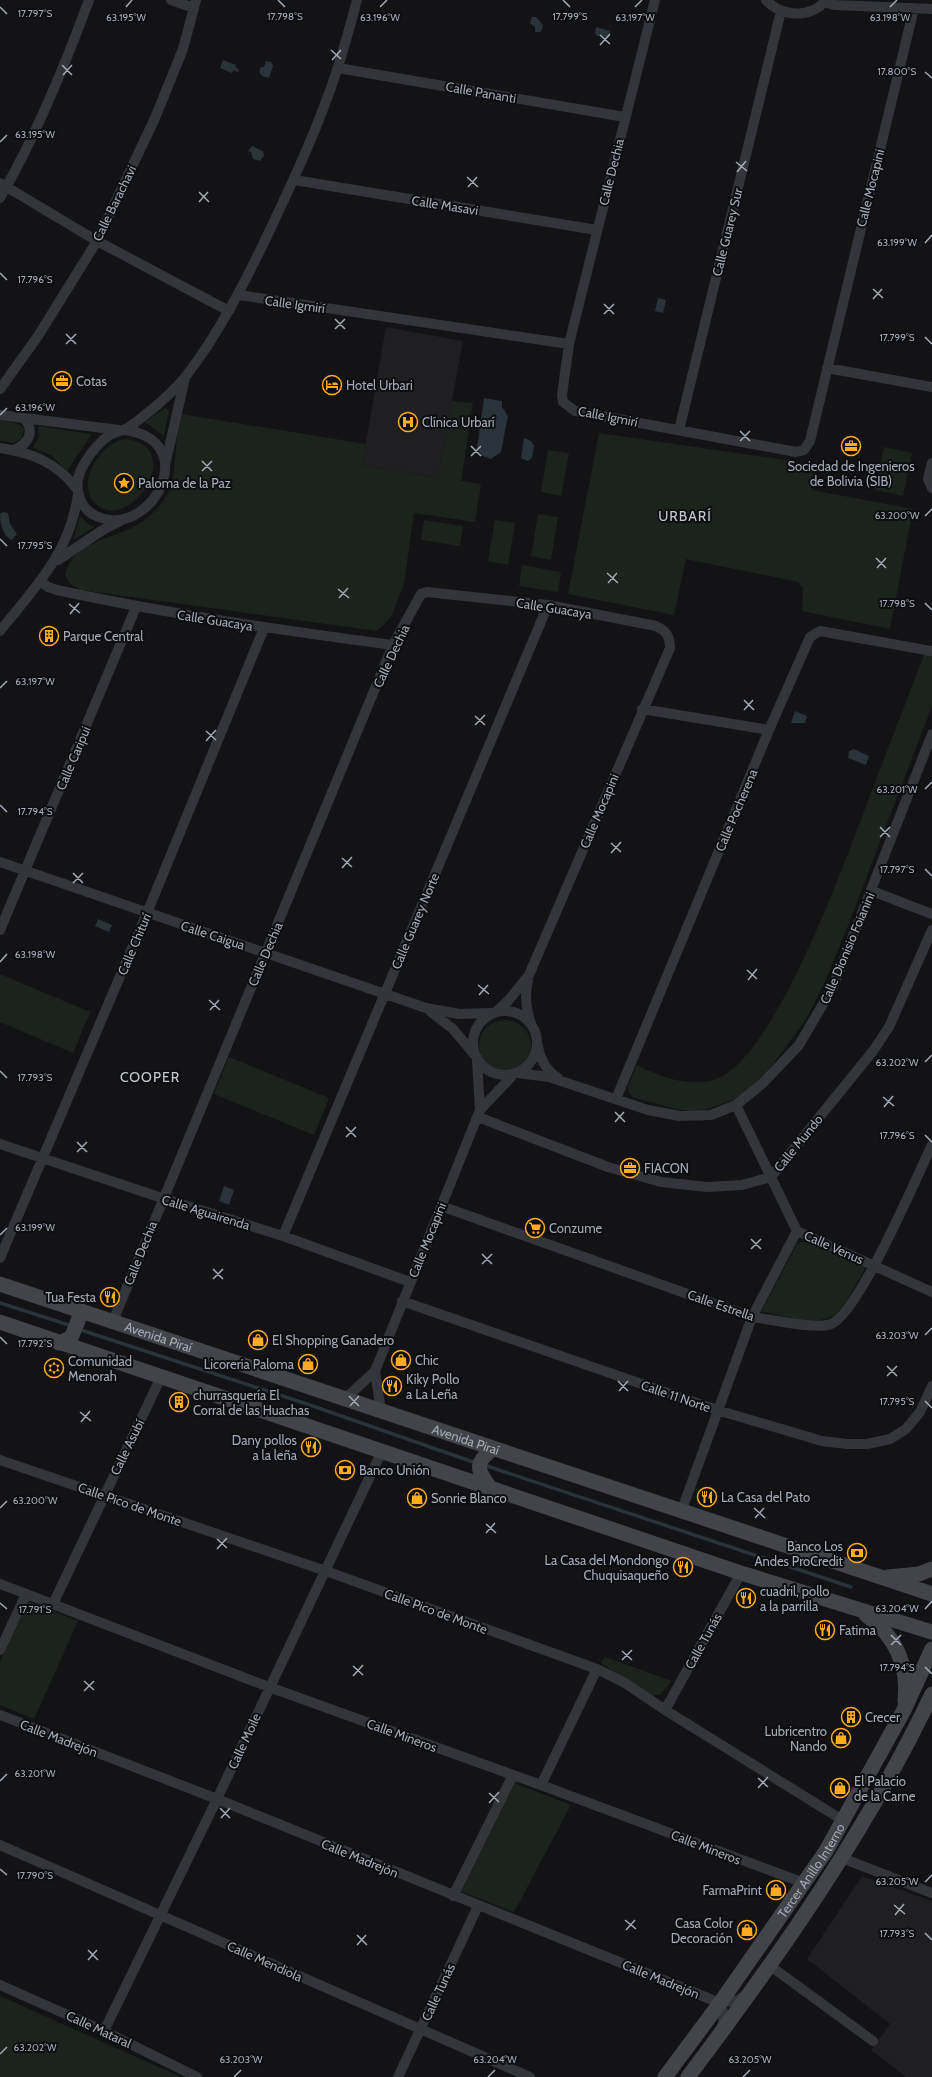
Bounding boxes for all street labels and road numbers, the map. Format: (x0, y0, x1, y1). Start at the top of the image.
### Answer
street label: Calle Pananti (445, 78, 517, 106)
street label: Calle Dechia (595, 136, 627, 207)
street label: Calle Mocapini (853, 147, 887, 229)
street label: Calle Barachavi (89, 163, 139, 243)
street label: Calle Guarey Sur (708, 186, 746, 278)
street label: Calle Masavi (411, 192, 479, 218)
street label: Calle Igmirí (264, 292, 326, 316)
street label: Calle Igmirí (577, 402, 639, 430)
street label: Calle Guacaya (515, 594, 594, 622)
street label: Calle Guacaya (176, 606, 255, 634)
street label: Calle Dechia (369, 621, 413, 690)
street label: Calle Caripui (52, 724, 94, 792)
street label: Calle Pocherena (711, 766, 761, 854)
street label: Calle Mocapini (576, 771, 622, 851)
street label: Calle Guarey Norte (388, 870, 443, 971)
street label: Calle Dionisio Foianini (816, 890, 878, 1006)
street label: Calle Chiturí (114, 910, 154, 977)
street label: Calle Caigua (179, 917, 248, 953)
street label: Calle Dechia (244, 919, 286, 988)
street label: Calle Mundo (770, 1111, 826, 1175)
street label: Calle Aguairenda (160, 1191, 253, 1233)
street label: Calle Mocapini (405, 1200, 449, 1280)
street label: Calle Dechia (120, 1218, 160, 1287)
street label: Calle Venus (802, 1227, 867, 1267)
street label: Calle Estrella (685, 1286, 757, 1324)
street label: Avenida Piraí (123, 1318, 195, 1355)
street label: Calle 11 Norte (639, 1377, 713, 1415)
street label: Calle Asubí (107, 1416, 147, 1478)
street label: Avenida Piraí (430, 1421, 502, 1458)
street label: Calle Pico de Monte (76, 1479, 184, 1529)
street label: Calle Pico de Monte (382, 1585, 490, 1637)
street label: Calle Tunás (681, 1610, 725, 1672)
street label: Calle Moile (224, 1710, 264, 1772)
street label: Calle Mineros (365, 1715, 440, 1755)
street label: Calle Madrejón (18, 1716, 100, 1761)
street label: Tercer Anillo Interno (774, 1820, 848, 1921)
street label: Calle Mineros (669, 1826, 744, 1868)
street label: Calle Madrejón (319, 1835, 401, 1882)
street label: Calle Mendiola (225, 1937, 306, 1985)
street label: Calle Madrejón (620, 1956, 702, 2003)
street label: Calle Tunás (418, 1960, 458, 2023)
street label: Calle Mataral (64, 2007, 134, 2051)

